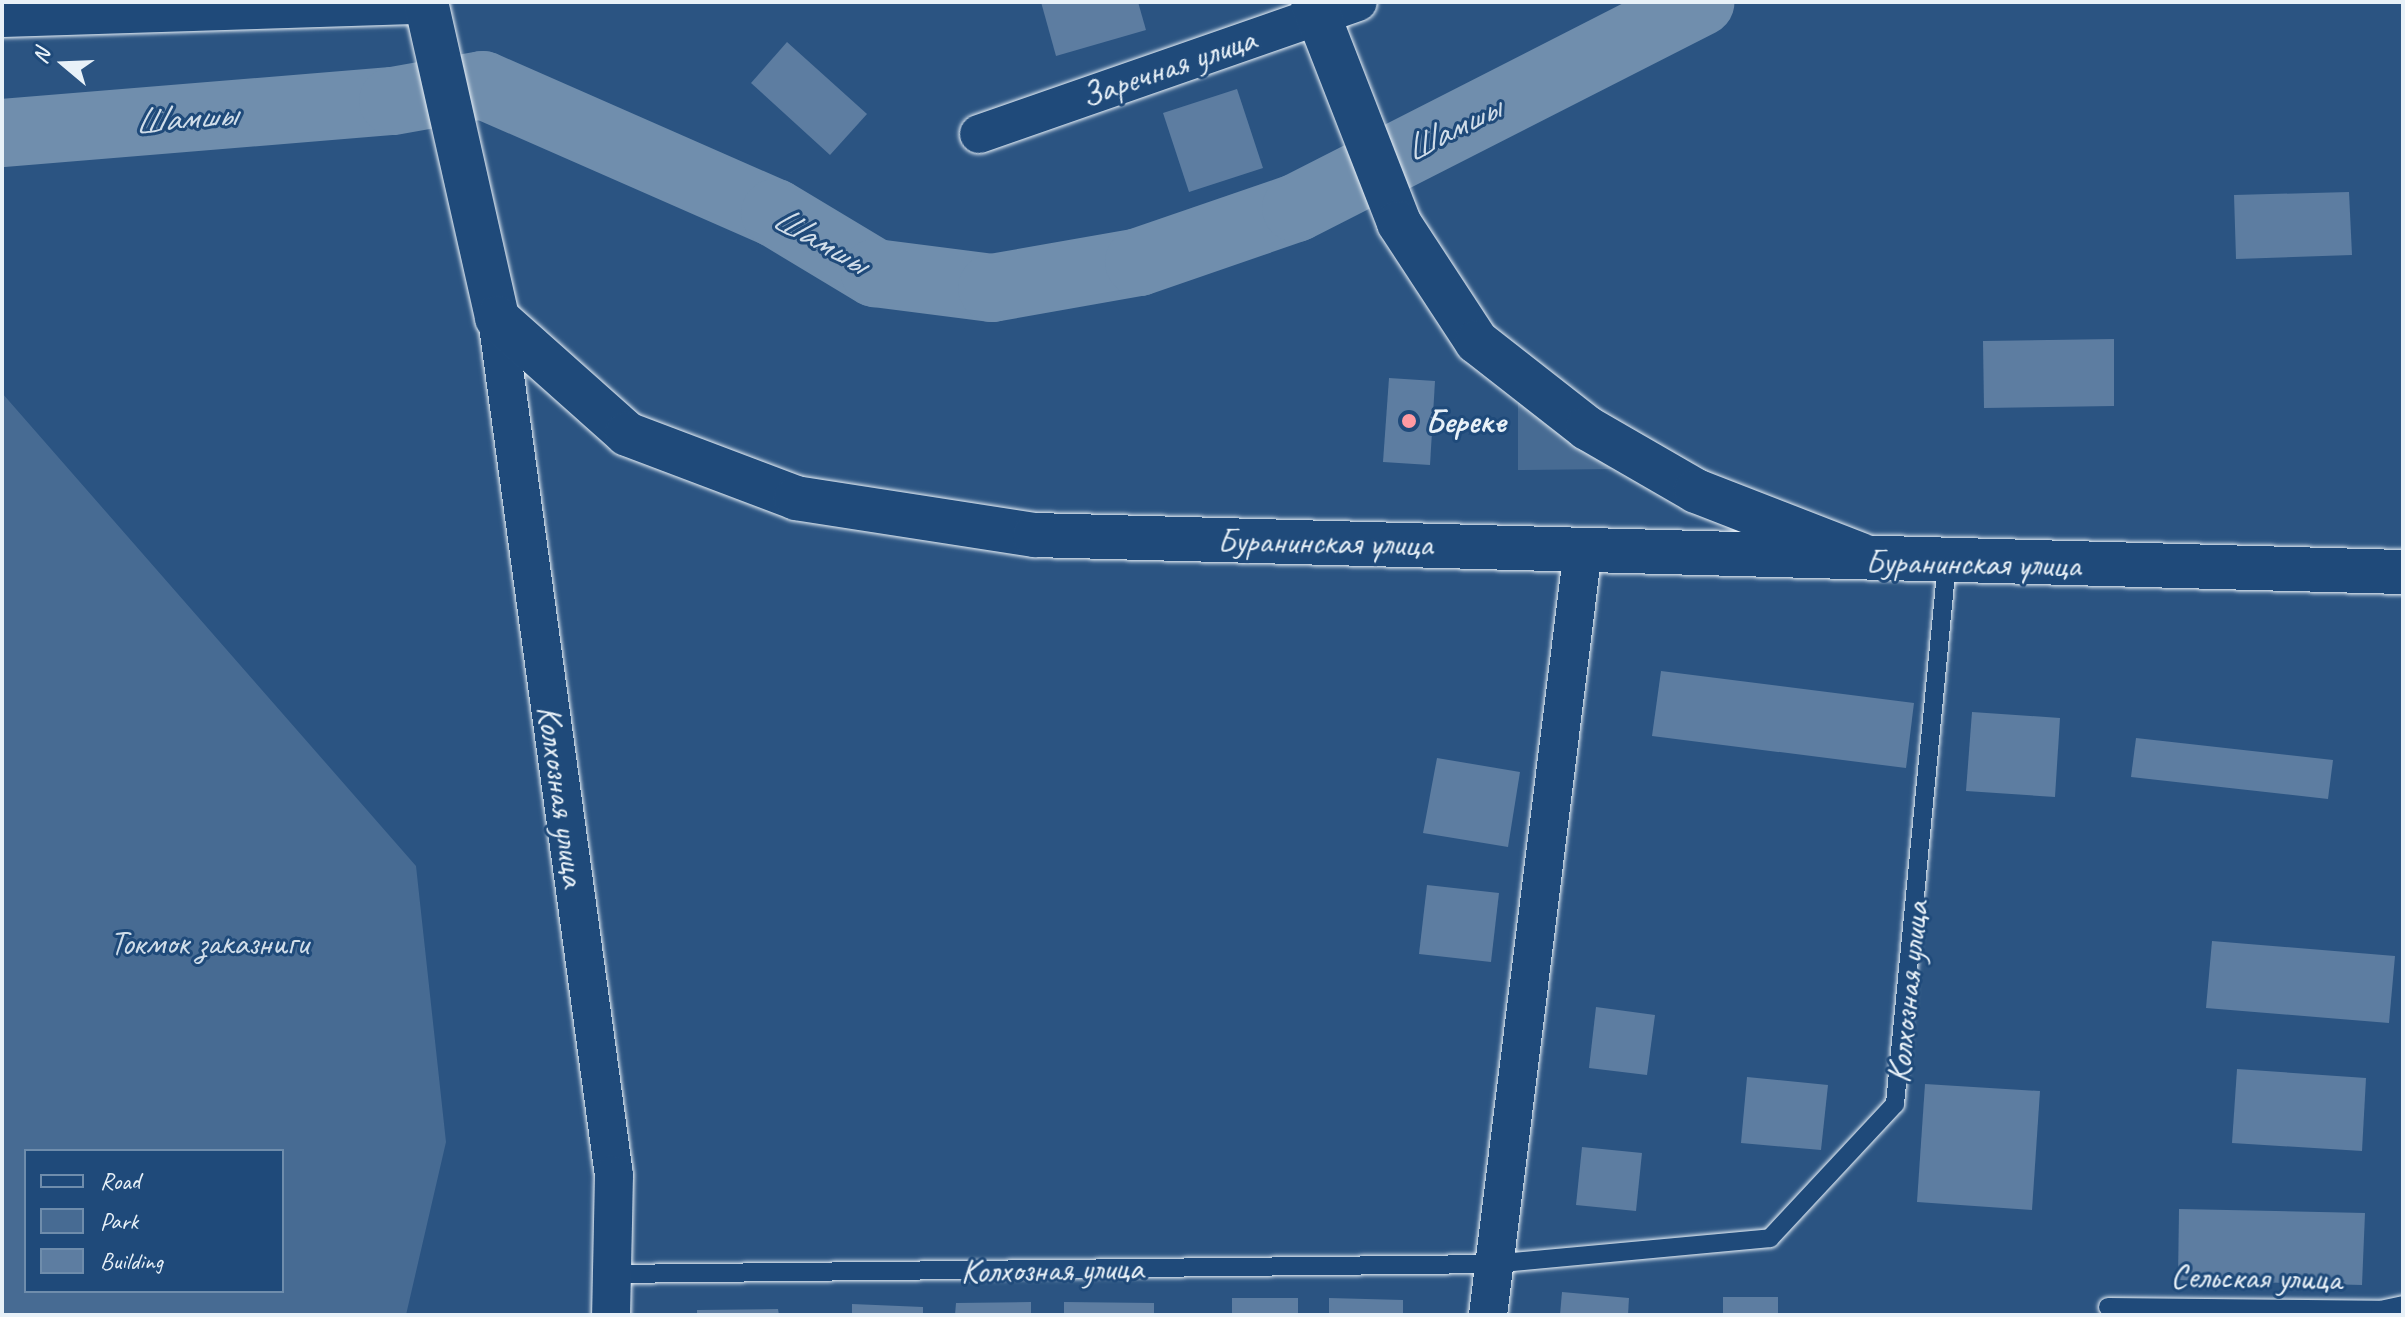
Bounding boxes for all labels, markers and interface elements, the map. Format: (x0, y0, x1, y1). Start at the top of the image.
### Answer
street label: Заречная улица (1075, 18, 1261, 116)
north arrow (24, 24, 104, 104)
text: N (26, 45, 57, 67)
water label: Шамшы (1397, 87, 1507, 171)
water label: Шамшы (132, 92, 238, 144)
water label: Шамшы (765, 196, 875, 284)
place label: Береке (1425, 401, 1506, 441)
marker: Береке (1400, 412, 1418, 430)
street label: Буранинская улица (1216, 520, 1434, 564)
street label: Буранинская улица (1864, 541, 2082, 585)
street label: Колхозная улица (529, 701, 595, 891)
street label: Колхозная улица (1877, 898, 1937, 1086)
park label: Токмок заказниги (111, 923, 307, 963)
legend (24, 1149, 284, 1293)
text: Road (100, 1166, 140, 1196)
text: Park (100, 1206, 138, 1236)
text: Building (100, 1246, 163, 1276)
street label: Колхозная улица (959, 1247, 1145, 1291)
street label: Сельская улица (2169, 1255, 2343, 1299)

